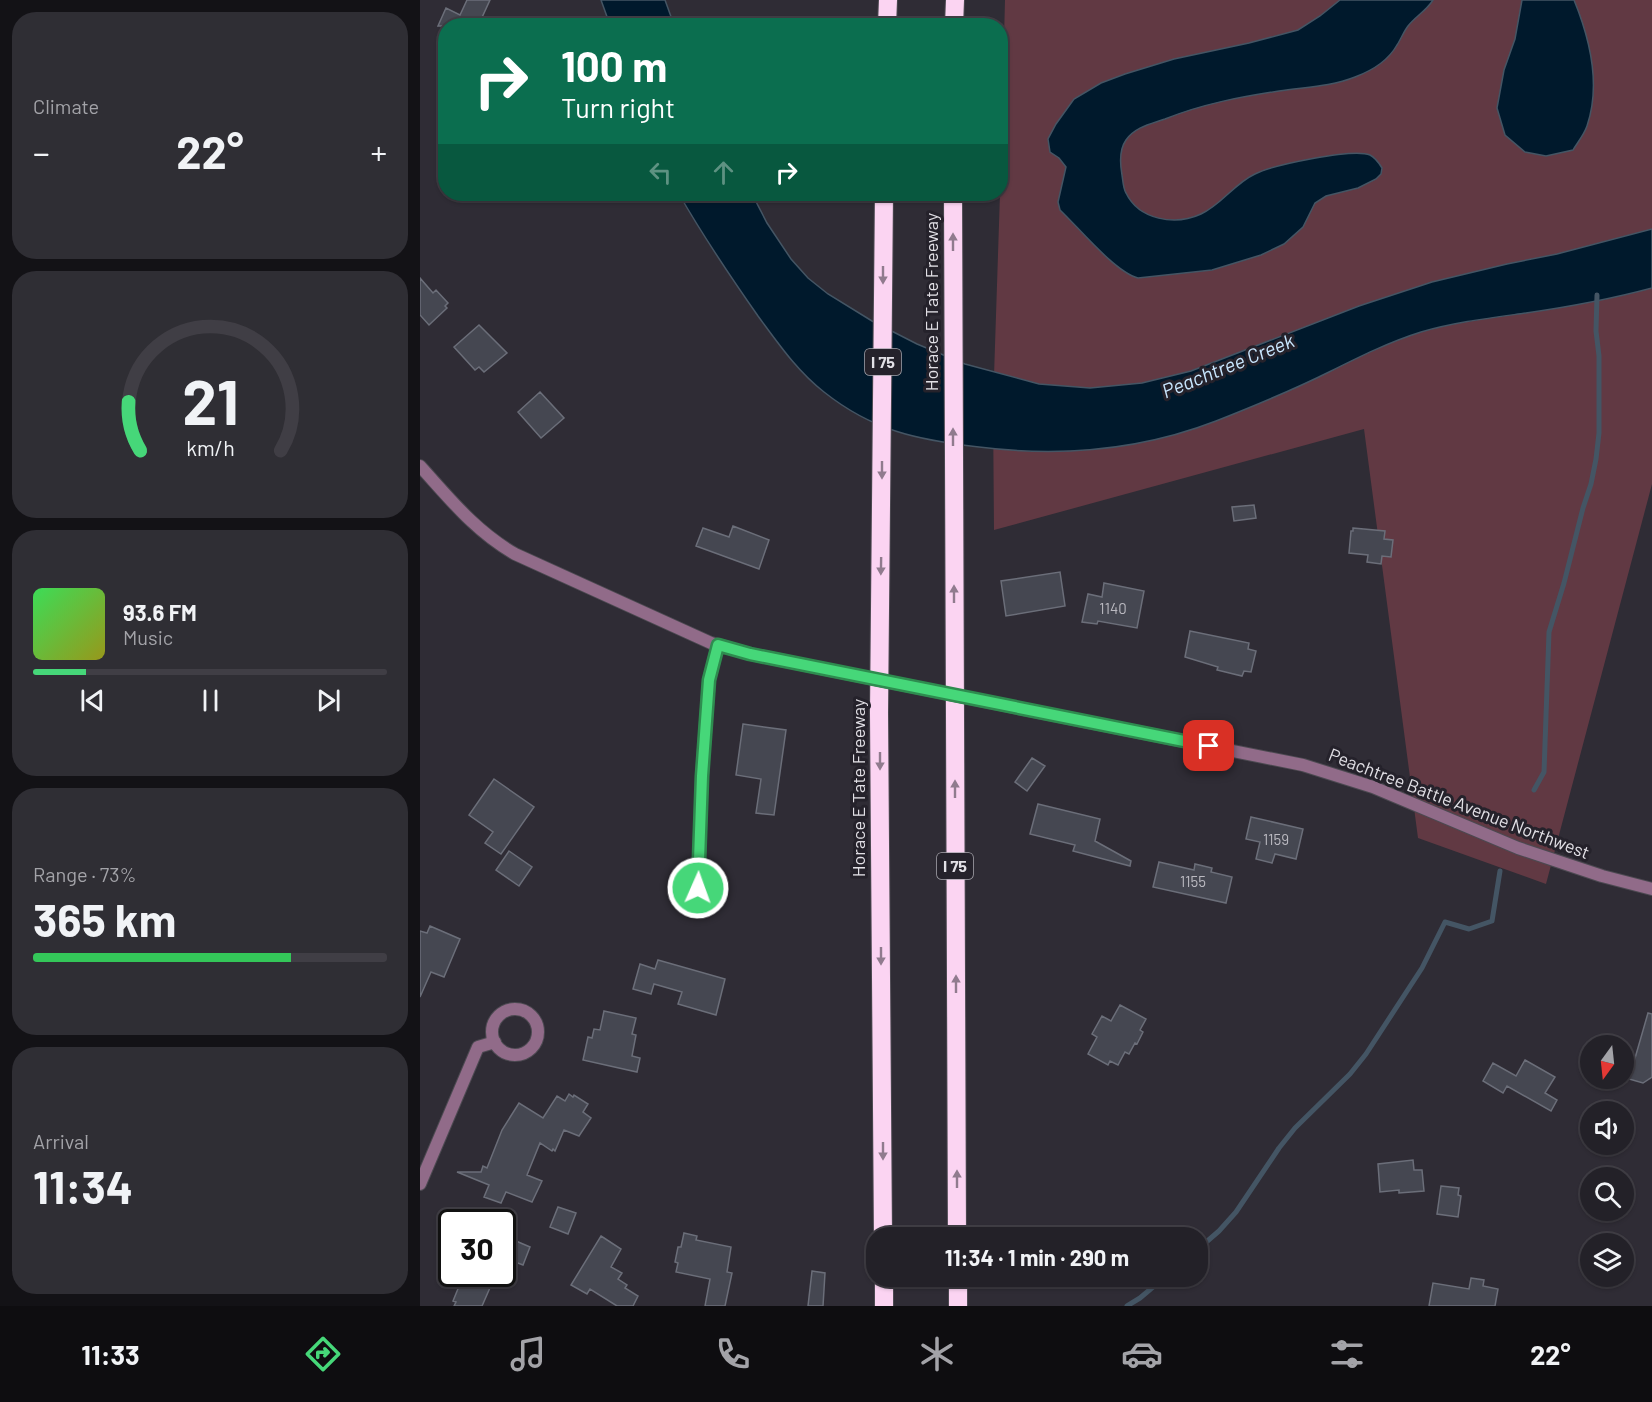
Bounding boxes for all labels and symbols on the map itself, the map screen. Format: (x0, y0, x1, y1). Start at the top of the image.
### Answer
street label: Horace E Tate Freeway (920, 213, 942, 391)
one-way arrow (948, 232, 958, 251)
one-way arrow (878, 266, 888, 285)
water label: Peachtree Creek (1158, 328, 1297, 402)
road number: I 75 (865, 349, 901, 375)
one-way arrow (948, 427, 958, 446)
one-way arrow (877, 461, 887, 480)
one-way arrow (876, 556, 886, 575)
one-way arrow (949, 585, 959, 604)
house number: 1140 (1099, 599, 1127, 617)
street label: Horace E Tate Freeway (847, 699, 869, 877)
pin (1183, 720, 1234, 771)
street label: Peachtree Battle Avenue Northwest (1326, 743, 1593, 863)
one-way arrow (875, 751, 885, 770)
one-way arrow (950, 780, 959, 799)
house number: 1159 (1263, 830, 1289, 848)
road number: I 75 (937, 853, 973, 879)
position arrow (666, 856, 730, 920)
house number: 1155 (1180, 872, 1206, 890)
one-way arrow (876, 946, 886, 965)
one-way arrow (951, 975, 961, 994)
north arrow (1580, 1035, 1634, 1089)
one-way arrow (878, 1141, 888, 1160)
one-way arrow (952, 1170, 962, 1189)
speed limit sign: 30 (438, 1209, 516, 1287)

